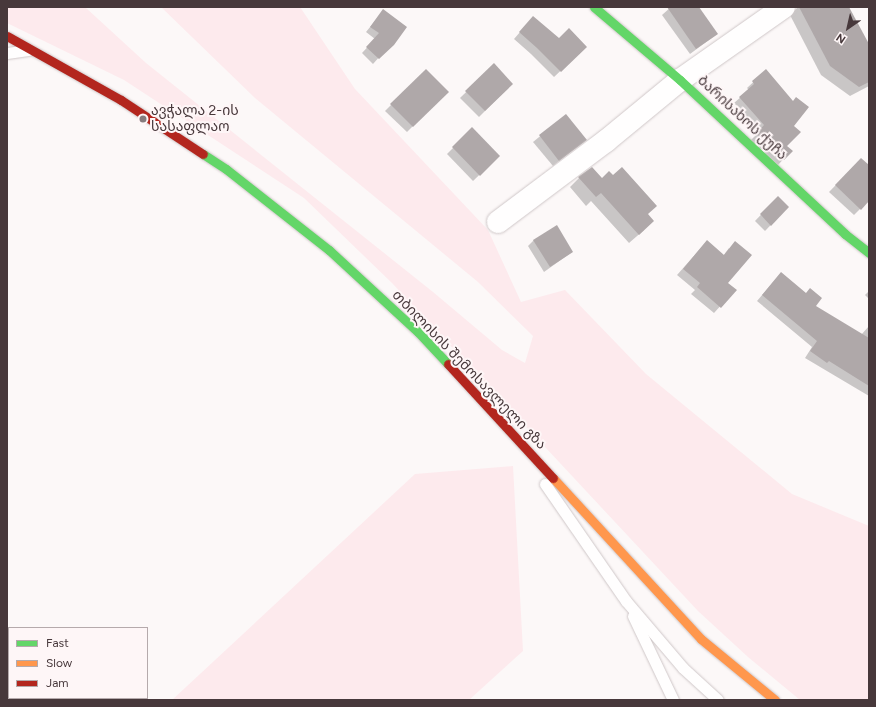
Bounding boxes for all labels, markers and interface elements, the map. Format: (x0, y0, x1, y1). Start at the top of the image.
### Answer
north arrow (828, 8, 868, 48)
text: N (834, 31, 848, 46)
street label: ბარისახოს ქუჩა (694, 72, 790, 164)
place label: ავჭალა 2-ის სასაფლაო (151, 103, 239, 136)
marker: ავჭალა 2-ის სასაფლაო (138, 114, 148, 124)
street label: თბილისის შემოსავლელი გზა (388, 287, 550, 453)
legend (8, 627, 148, 699)
text: Fast (46, 636, 69, 650)
text: Slow (46, 656, 72, 670)
text: Jam (46, 676, 69, 690)

